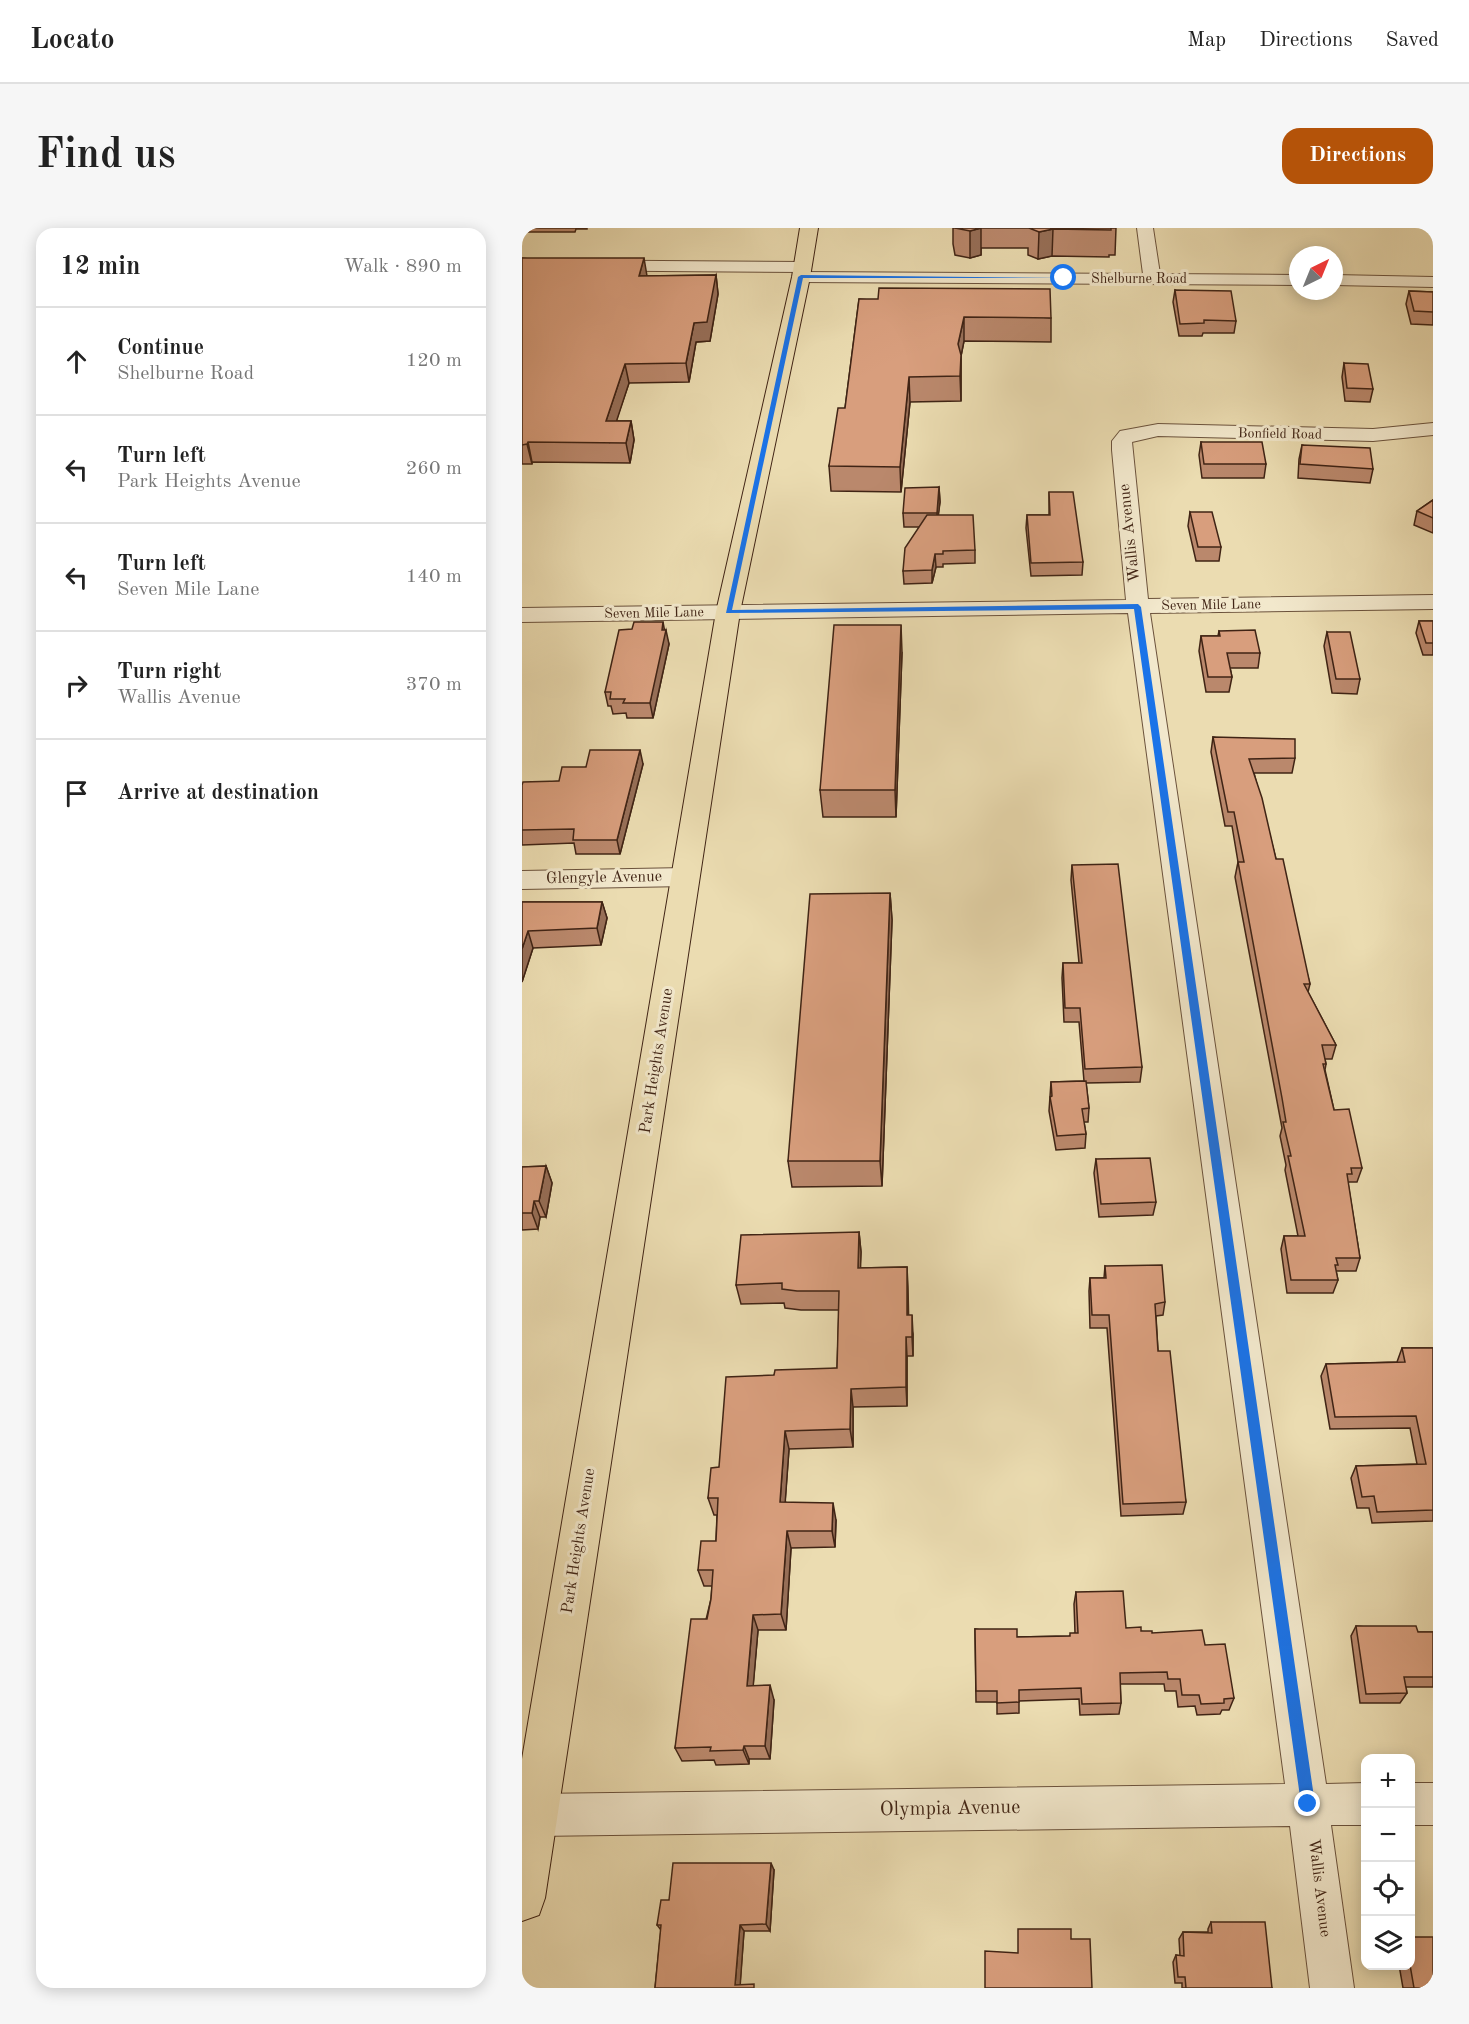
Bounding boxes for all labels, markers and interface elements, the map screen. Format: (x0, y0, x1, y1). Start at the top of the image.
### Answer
text: Locato (30, 27, 115, 55)
text: Map (1187, 30, 1226, 51)
text: Directions (1259, 30, 1353, 51)
text: Saved (1386, 30, 1439, 51)
button: Directions (1282, 128, 1433, 184)
text: Find us (36, 135, 175, 177)
north arrow (1289, 246, 1343, 300)
text: 12 min (60, 254, 140, 280)
text: Walk · 890 m (343, 257, 462, 277)
route start (1050, 264, 1076, 290)
street label: Shelburne Road (1091, 272, 1187, 286)
text: Continue (117, 337, 204, 359)
icon: ahead (60, 345, 93, 378)
text: 120 m (406, 351, 462, 371)
text: Shelburne Road (117, 364, 254, 384)
street label: Bonfield Road (1238, 426, 1322, 442)
text: Turn left (117, 445, 206, 467)
icon: left (60, 453, 93, 486)
text: 260 m (406, 459, 462, 479)
text: Park Heights Avenue (117, 472, 301, 492)
street label: Wallis Avenue (1117, 483, 1143, 583)
text: Turn left (117, 553, 206, 575)
icon: left (60, 561, 93, 594)
text: 140 m (406, 567, 462, 587)
text: Seven Mile Lane (117, 580, 259, 600)
street label: Seven Mile Lane (1161, 597, 1261, 613)
street label: Seven Mile Lane (604, 605, 704, 621)
text: Turn right (117, 661, 221, 683)
icon: right (60, 669, 93, 702)
text: 370 m (406, 675, 462, 695)
text: Wallis Avenue (117, 688, 241, 708)
icon: arrive (60, 777, 93, 810)
text: Arrive at destination (117, 782, 319, 804)
street label: Glengyle Avenue (546, 869, 662, 887)
street label: Park Heights Avenue (638, 987, 676, 1135)
street label: Park Heights Avenue (560, 1467, 598, 1615)
map controls (1361, 1754, 1415, 1970)
button: + (1361, 1754, 1415, 1808)
route end (1294, 1790, 1320, 1816)
street label: Olympia Avenue (880, 1798, 1020, 1820)
button: − (1361, 1808, 1415, 1862)
street label: Wallis Avenue (1305, 1838, 1333, 1938)
button: locate (1361, 1862, 1415, 1916)
button: layers (1361, 1916, 1415, 1970)

